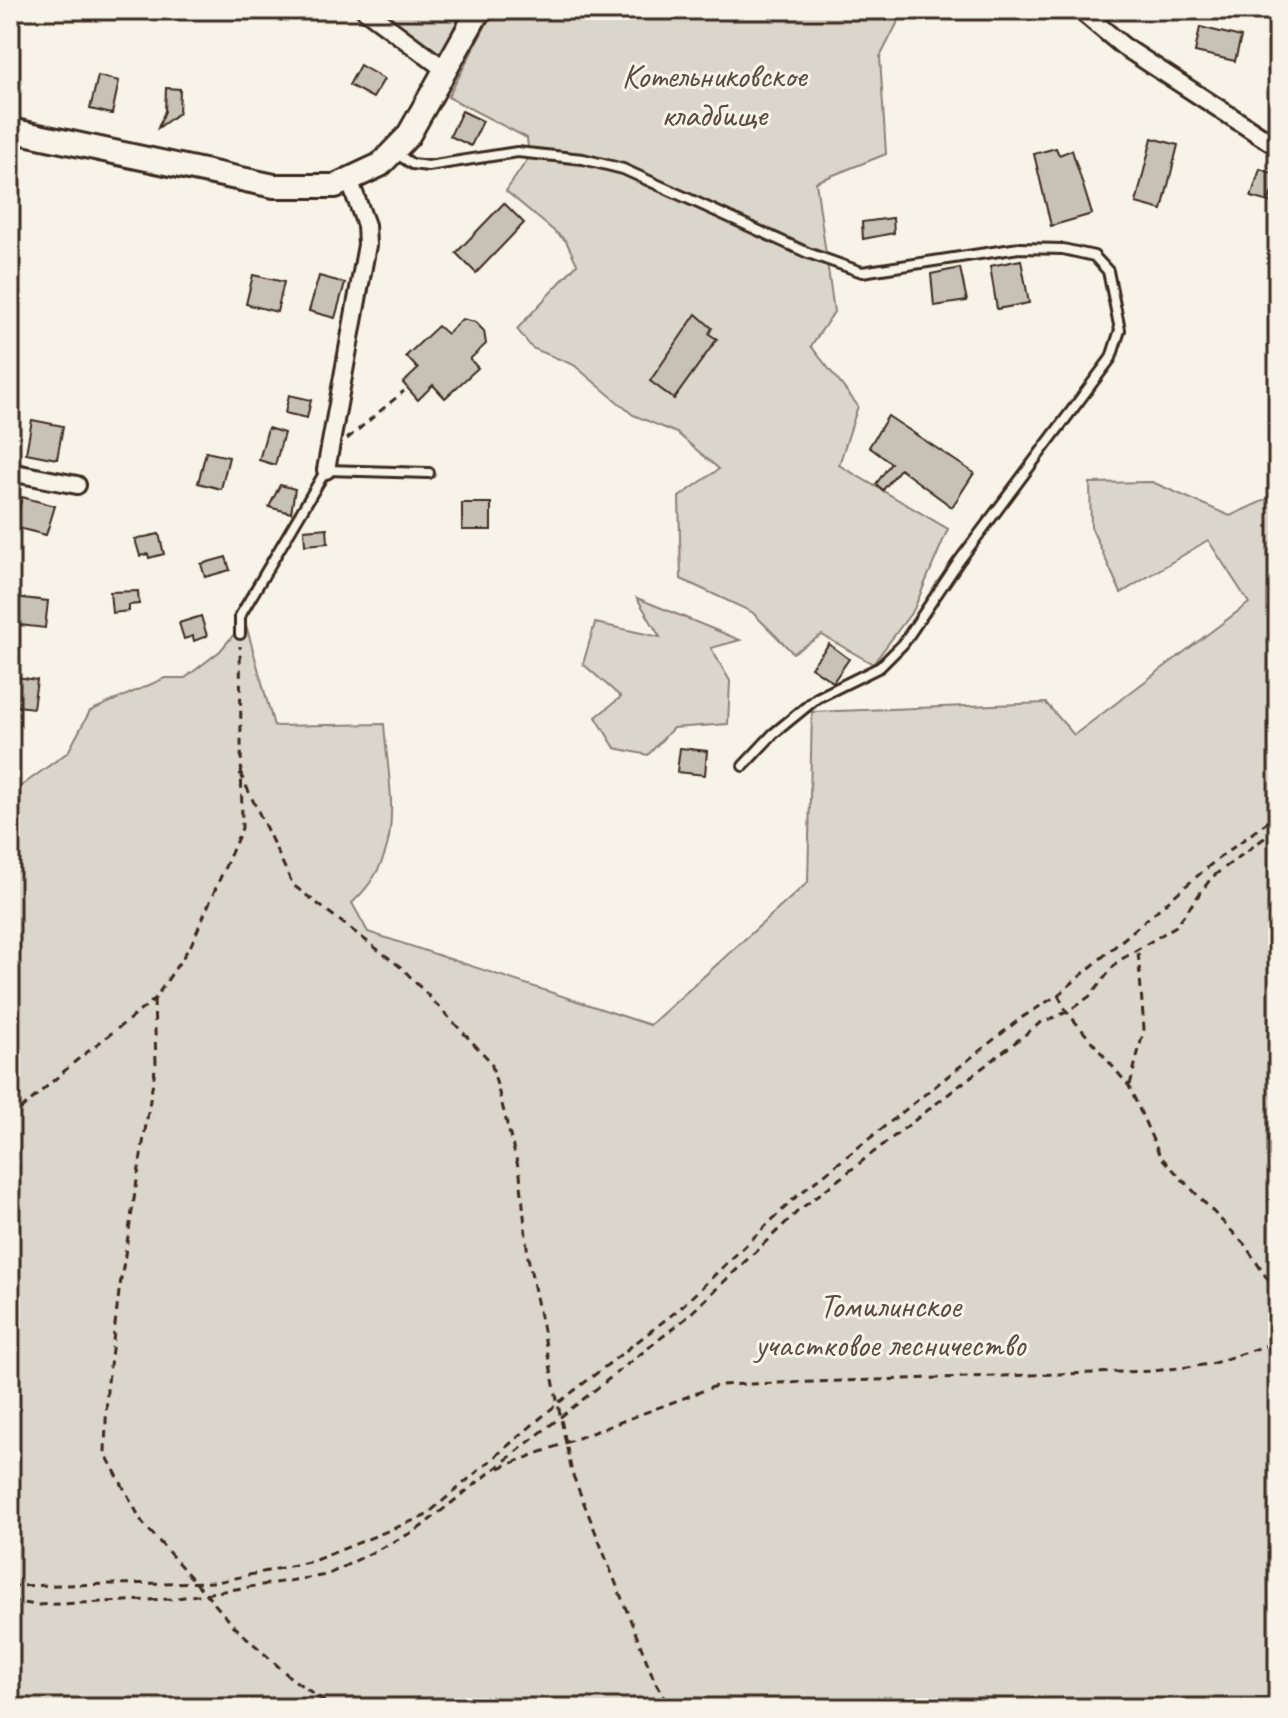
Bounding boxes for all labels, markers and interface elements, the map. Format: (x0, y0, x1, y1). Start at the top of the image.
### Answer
park label: Котельниковское кладбище (622, 54, 808, 136)
park label: Томилинское участковое лесничество (753, 1284, 1027, 1366)

